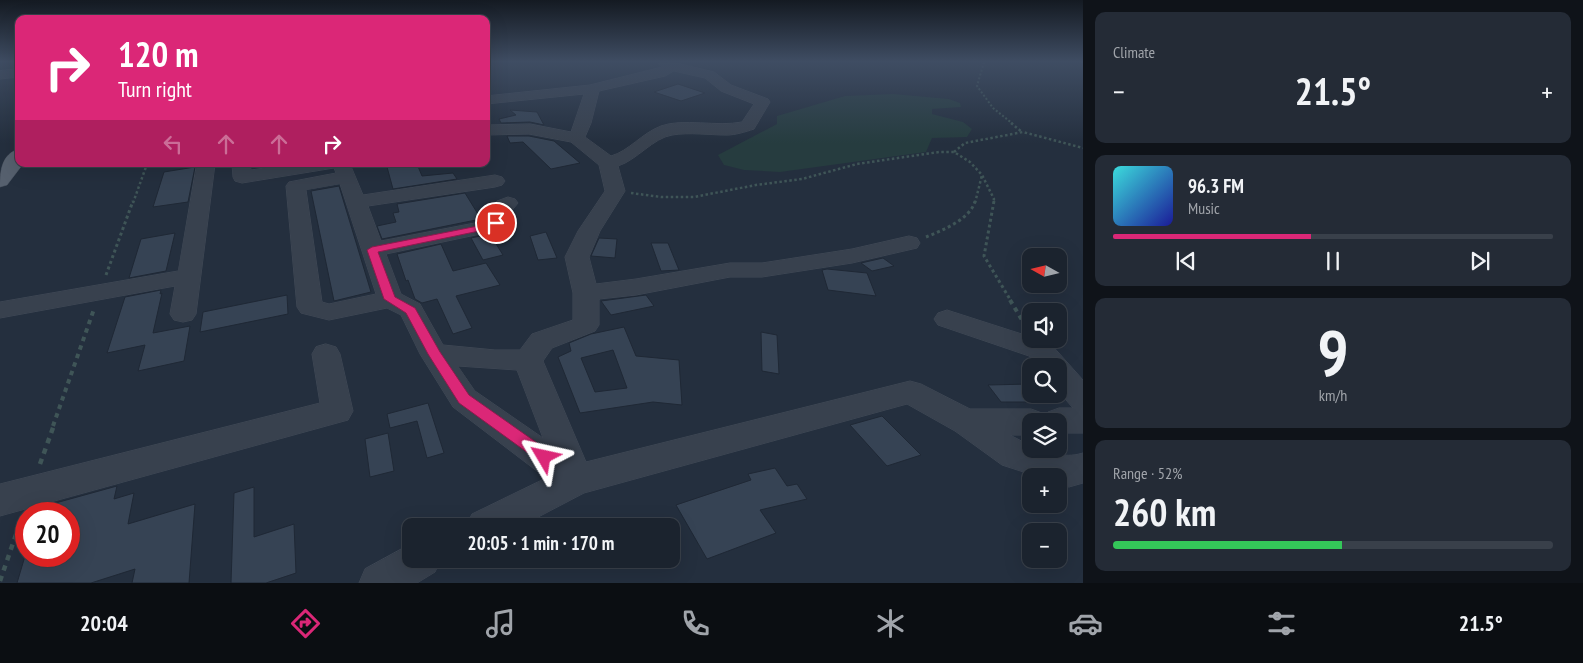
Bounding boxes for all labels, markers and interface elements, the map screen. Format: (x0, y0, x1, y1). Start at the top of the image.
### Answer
text: 120 m (118, 31, 199, 77)
icon: right (35, 35, 100, 100)
text: Climate (1113, 42, 1155, 62)
text: 21.5° (1295, 66, 1371, 115)
text: − (1113, 73, 1125, 110)
text: + (1541, 73, 1553, 110)
text: Turn right (118, 75, 192, 103)
icon: left (159, 130, 187, 158)
icon: ahead (212, 130, 240, 158)
icon: ahead (265, 130, 293, 158)
icon: right (318, 130, 346, 158)
text: 96.3 FM (1188, 174, 1244, 198)
text: Music (1188, 198, 1220, 218)
pin (475, 202, 517, 244)
icon: arrive (482, 209, 510, 237)
icon: previous (1172, 247, 1200, 275)
icon: pause (1319, 247, 1347, 275)
icon: next (1466, 247, 1494, 275)
north arrow (1022, 248, 1068, 292)
map controls (1022, 248, 1067, 568)
button: sound (1022, 303, 1067, 348)
text: 9 (1317, 310, 1349, 394)
button: search (1022, 358, 1067, 403)
text: km/h (1319, 385, 1347, 405)
button: layers (1022, 413, 1067, 458)
position arrow (517, 430, 569, 482)
text: Range · 52% (1113, 463, 1182, 483)
button: + (1022, 468, 1067, 513)
text: 260 km (1113, 487, 1216, 536)
speed limit sign: 20 (15, 502, 80, 567)
button: − (1022, 523, 1067, 568)
text: 20:05 · 1 min · 170 m (468, 531, 614, 555)
icon: directions (288, 606, 323, 641)
icon: music (483, 606, 518, 641)
icon: phone (678, 606, 713, 641)
icon: climate (873, 606, 908, 641)
icon: car (1068, 606, 1103, 641)
icon: filters (1264, 606, 1299, 641)
text: 20:04 (80, 609, 128, 637)
text: 21.5° (1459, 609, 1503, 637)

